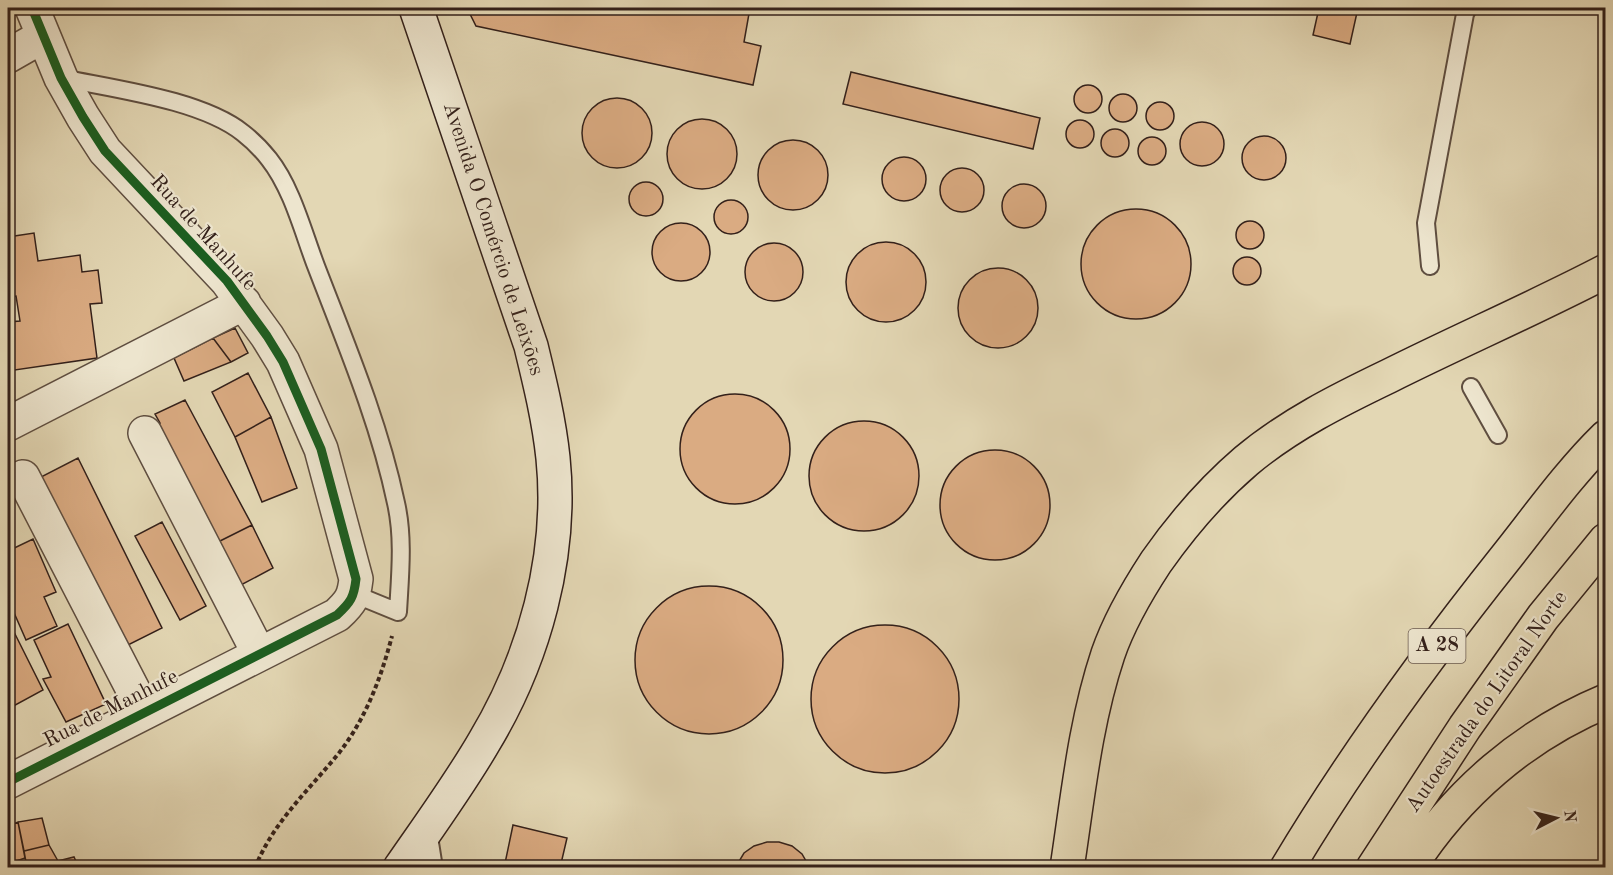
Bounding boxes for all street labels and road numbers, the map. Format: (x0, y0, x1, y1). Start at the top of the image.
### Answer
street label: Avenida O Comércio de Leixões (439, 100, 547, 378)
street label: Rua de Manhufe (146, 171, 260, 295)
street label: Autoestrada do Litoral Norte (1401, 586, 1573, 818)
road number: A 28 (1408, 629, 1466, 663)
street label: Rua de Manhufe (41, 666, 181, 752)

